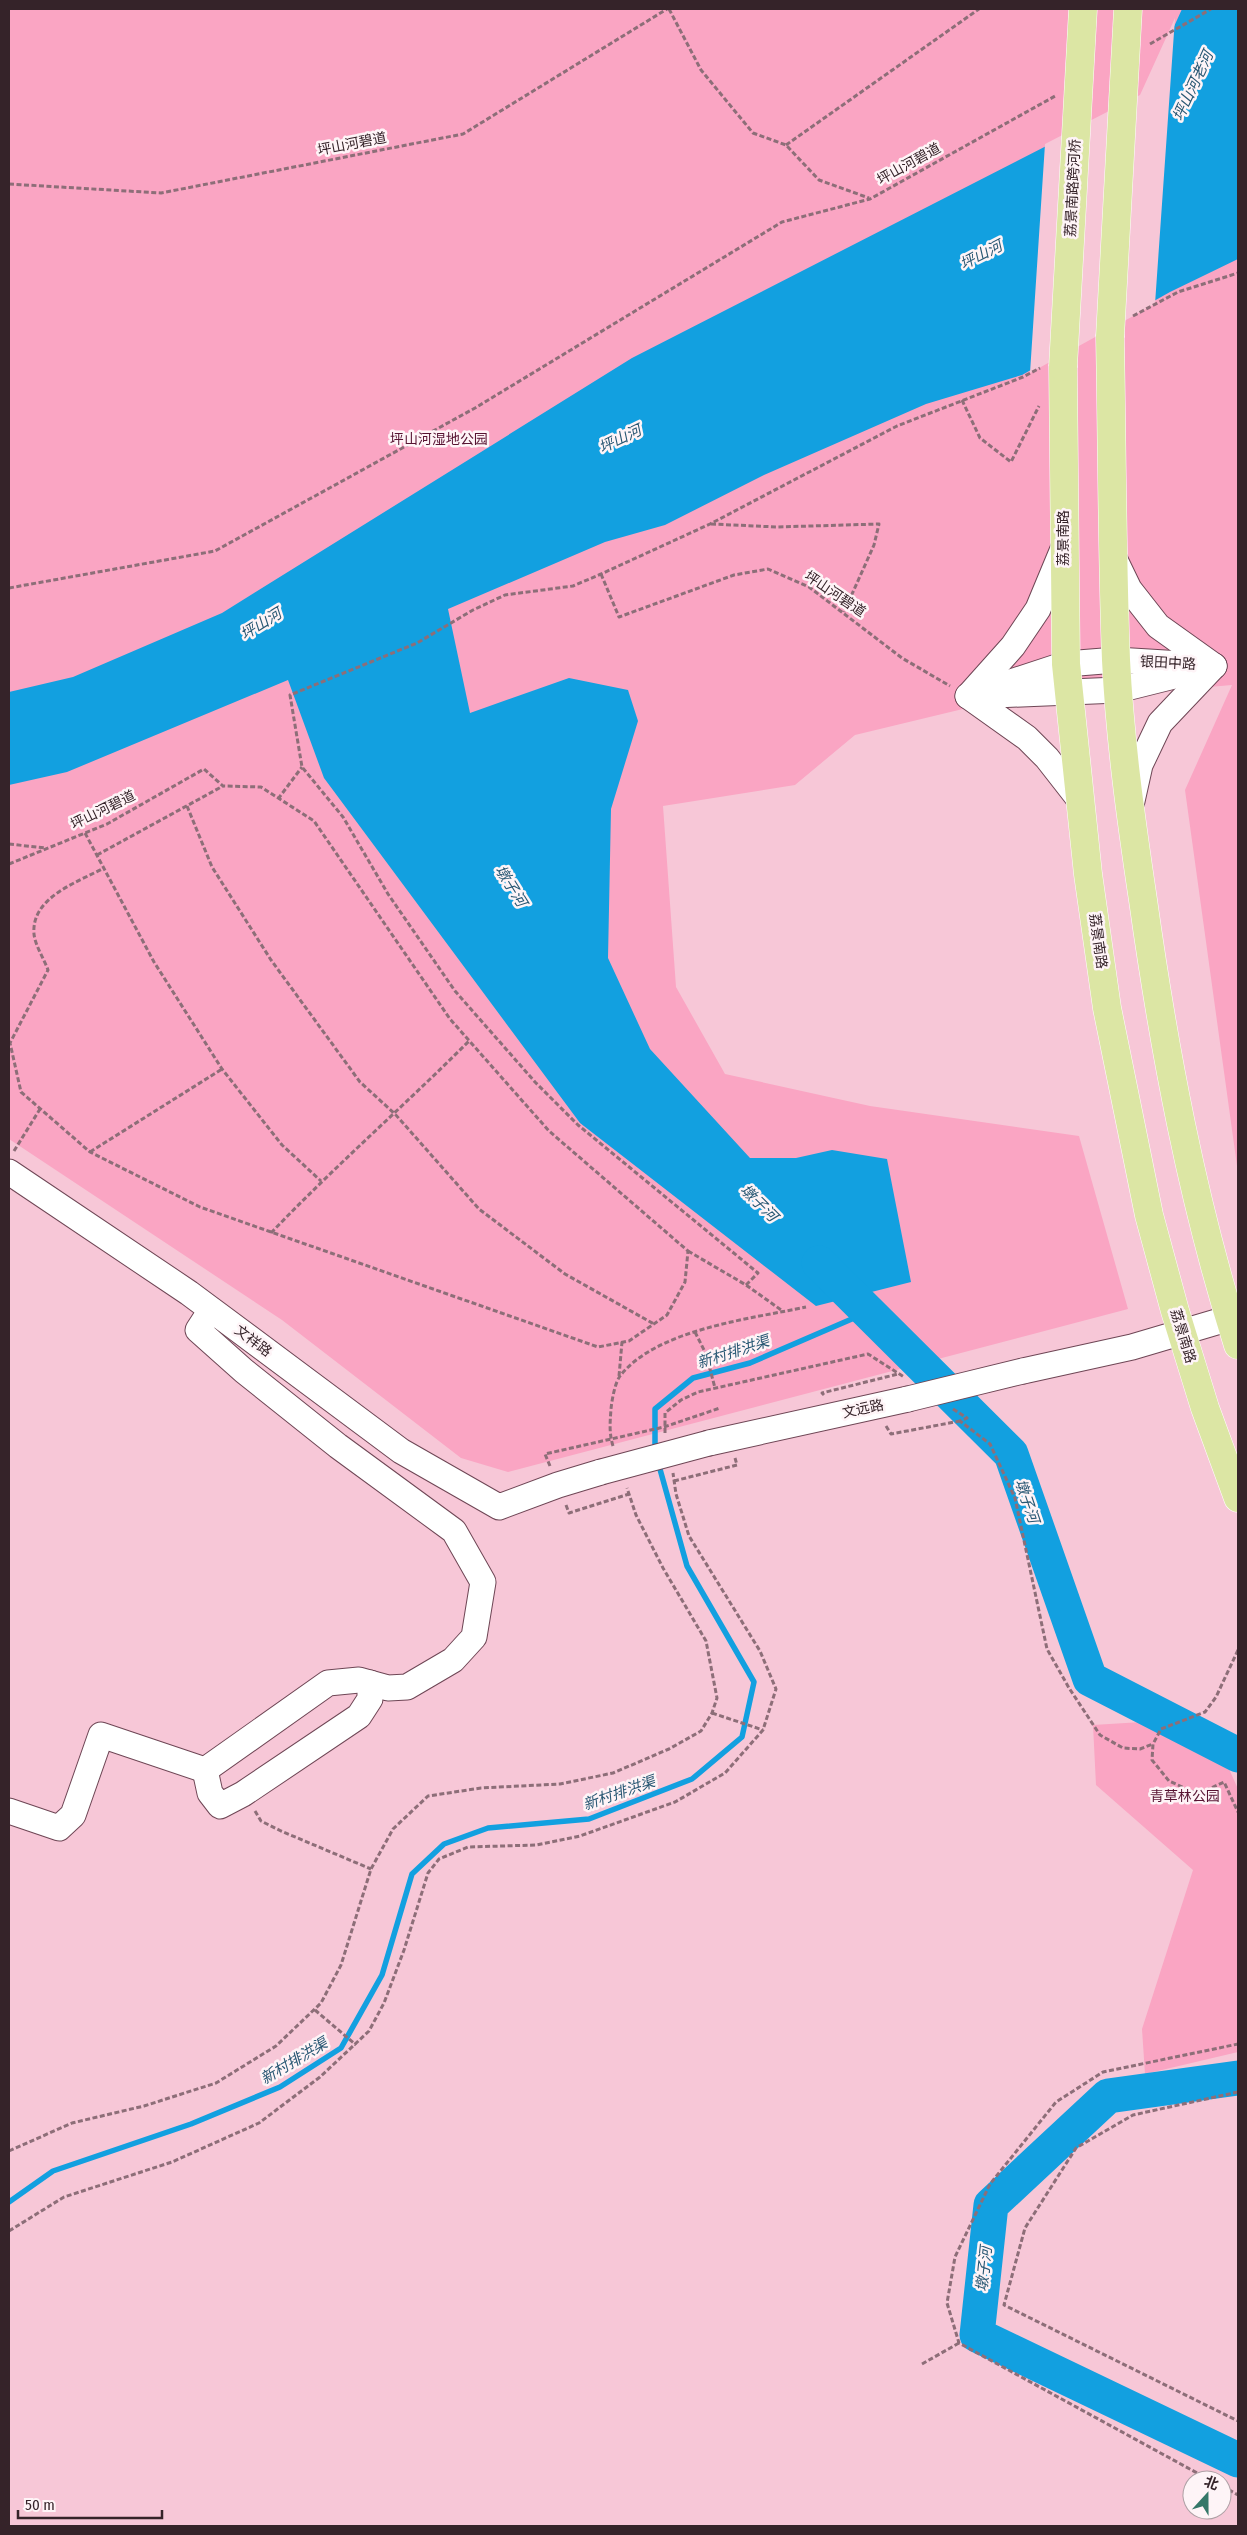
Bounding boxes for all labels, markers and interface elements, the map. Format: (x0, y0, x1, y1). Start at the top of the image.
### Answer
water label: 坪山河老河 (1169, 45, 1218, 124)
street label: 坪山河碧道 (316, 129, 388, 159)
street label: 荔景南路跨河桥 (1062, 139, 1084, 237)
street label: 坪山河碧道 (874, 140, 944, 188)
water label: 坪山河 (957, 235, 1008, 273)
water label: 坪山河 (596, 420, 647, 457)
park label: 坪山河湿地公园 (390, 431, 488, 448)
street label: 荔景南路 (1055, 510, 1072, 566)
street label: 坪山河碧道 (801, 567, 869, 621)
water label: 坪山河 (237, 603, 287, 644)
street label: 银田中路 (1140, 653, 1196, 673)
street label: 坪山河碧道 (68, 787, 138, 833)
water label: 墩子河 (491, 862, 532, 912)
street label: 荔景南路 (1086, 912, 1110, 970)
water label: 墩子河 (737, 1181, 783, 1227)
street label: 荔景南路 (1167, 1307, 1199, 1365)
street label: 文祥路 (231, 1322, 275, 1360)
water label: 新村排洪渠 (695, 1331, 773, 1372)
street label: 文远路 (841, 1396, 885, 1422)
water label: 墩子河 (1011, 1477, 1044, 1528)
water label: 新村排洪渠 (581, 1772, 659, 1814)
park label: 青草林公园 (1150, 1788, 1220, 1805)
water label: 新村排洪渠 (257, 2033, 332, 2088)
water label: 墩子河 (973, 2243, 996, 2292)
north arrow (1182, 2470, 1232, 2520)
text: 北 (1202, 2473, 1221, 2494)
scale bar (18, 2488, 161, 2520)
text: 50 m (25, 2496, 55, 2514)

